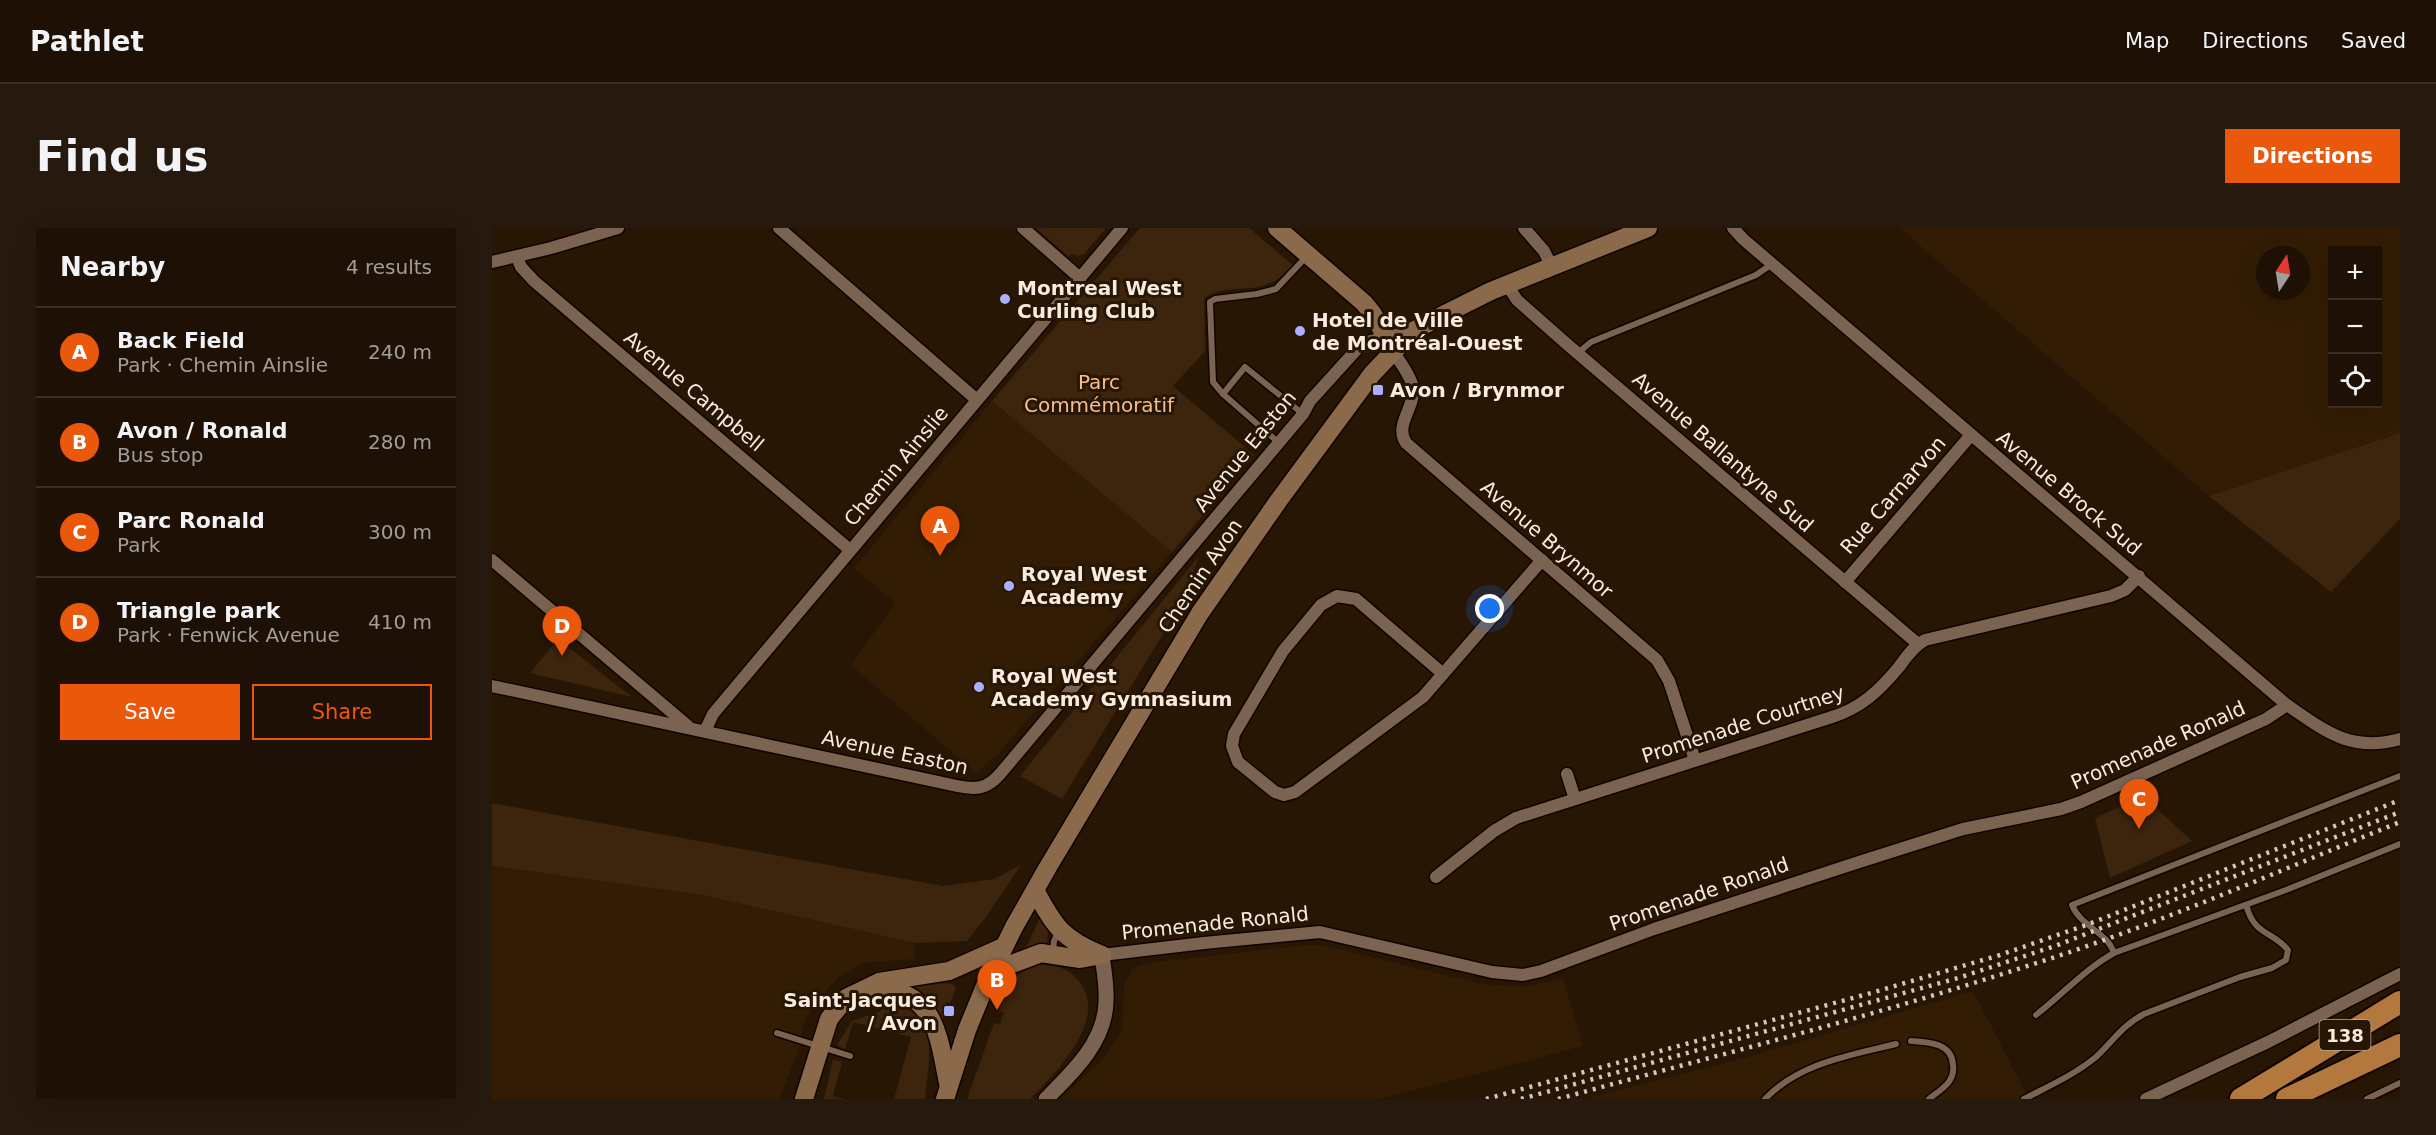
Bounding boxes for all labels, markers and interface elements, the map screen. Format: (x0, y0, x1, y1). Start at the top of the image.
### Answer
text: Pathlet (30, 25, 144, 58)
text: Map (2125, 29, 2169, 53)
text: Directions (2202, 29, 2308, 53)
text: Saved (2341, 29, 2406, 53)
button: Directions (2225, 129, 2400, 183)
text: Find us (36, 132, 209, 181)
north arrow (2256, 246, 2310, 300)
map controls (2328, 246, 2382, 408)
button: + (2328, 246, 2382, 300)
text: Nearby (60, 252, 165, 282)
text: 4 results (346, 255, 432, 279)
place label: Montreal West Curling Club (1017, 276, 1182, 323)
marker: Montreal West Curling Club (998, 292, 1012, 306)
button: − (2328, 300, 2382, 354)
place label: Hotel de Ville de Montréal-Ouest (1312, 308, 1523, 355)
marker: Hotel de Ville de Montréal-Ouest (1293, 324, 1307, 338)
street label: Avenue Campbell (619, 326, 769, 456)
text: Back Field (117, 328, 245, 353)
text: A (72, 340, 87, 364)
text: 240 m (368, 340, 432, 364)
text: Park · Chemin Ainslie (117, 353, 328, 377)
button: locate (2328, 354, 2382, 408)
street label: Avenue Ballantyne Sud (1628, 367, 1818, 537)
park label: Parc Commémoratif (1024, 370, 1175, 417)
place label: Avon / Brynmor (1390, 378, 1564, 402)
marker: Avon / Brynmor (1371, 383, 1385, 397)
street label: Avenue Easton (1189, 386, 1301, 516)
street label: Chemin Ainslie (839, 401, 953, 531)
text: Avon / Ronald (117, 418, 288, 443)
street label: Avenue Brock Sud (1992, 426, 2146, 560)
text: B (72, 430, 87, 454)
text: 280 m (368, 430, 432, 454)
street label: Rue Carnarvon (1835, 431, 1951, 559)
text: Bus stop (117, 443, 203, 467)
street label: Avenue Brynmor (1476, 475, 1618, 603)
pin: A (920, 506, 960, 556)
text: Parc Ronald (117, 508, 265, 533)
street label: Chemin Avon (1153, 514, 1247, 638)
text: C (72, 520, 87, 544)
text: 300 m (368, 520, 432, 544)
text: Park (117, 533, 160, 557)
place label: Royal West Academy (1021, 562, 1147, 609)
marker: Royal West Academy (1002, 579, 1016, 593)
your location (1475, 594, 1504, 623)
text: Triangle park (117, 598, 280, 623)
pin: D (542, 606, 582, 656)
text: D (71, 610, 88, 634)
text: 410 m (368, 610, 432, 634)
text: Park · Fenwick Avenue (117, 623, 340, 647)
place label: Royal West Academy Gymnasium (991, 664, 1232, 711)
marker: Royal West Academy Gymnasium (972, 680, 986, 694)
street label: Promenade Courtney (1639, 680, 1847, 768)
button: Save (60, 684, 240, 740)
button: Share (252, 684, 432, 740)
street label: Promenade Ronald (2067, 696, 2249, 794)
street label: Avenue Easton (820, 725, 970, 779)
pin: C (2120, 780, 2158, 829)
street label: Promenade Ronald (1606, 852, 1792, 936)
street label: Promenade Ronald (1120, 901, 1310, 945)
pin: B (978, 960, 1016, 1010)
place label: Saint-Jacques / Avon (783, 988, 937, 1035)
marker: Saint-Jacques / Avon (942, 1004, 956, 1018)
road number: 138 (2320, 1020, 2370, 1050)

